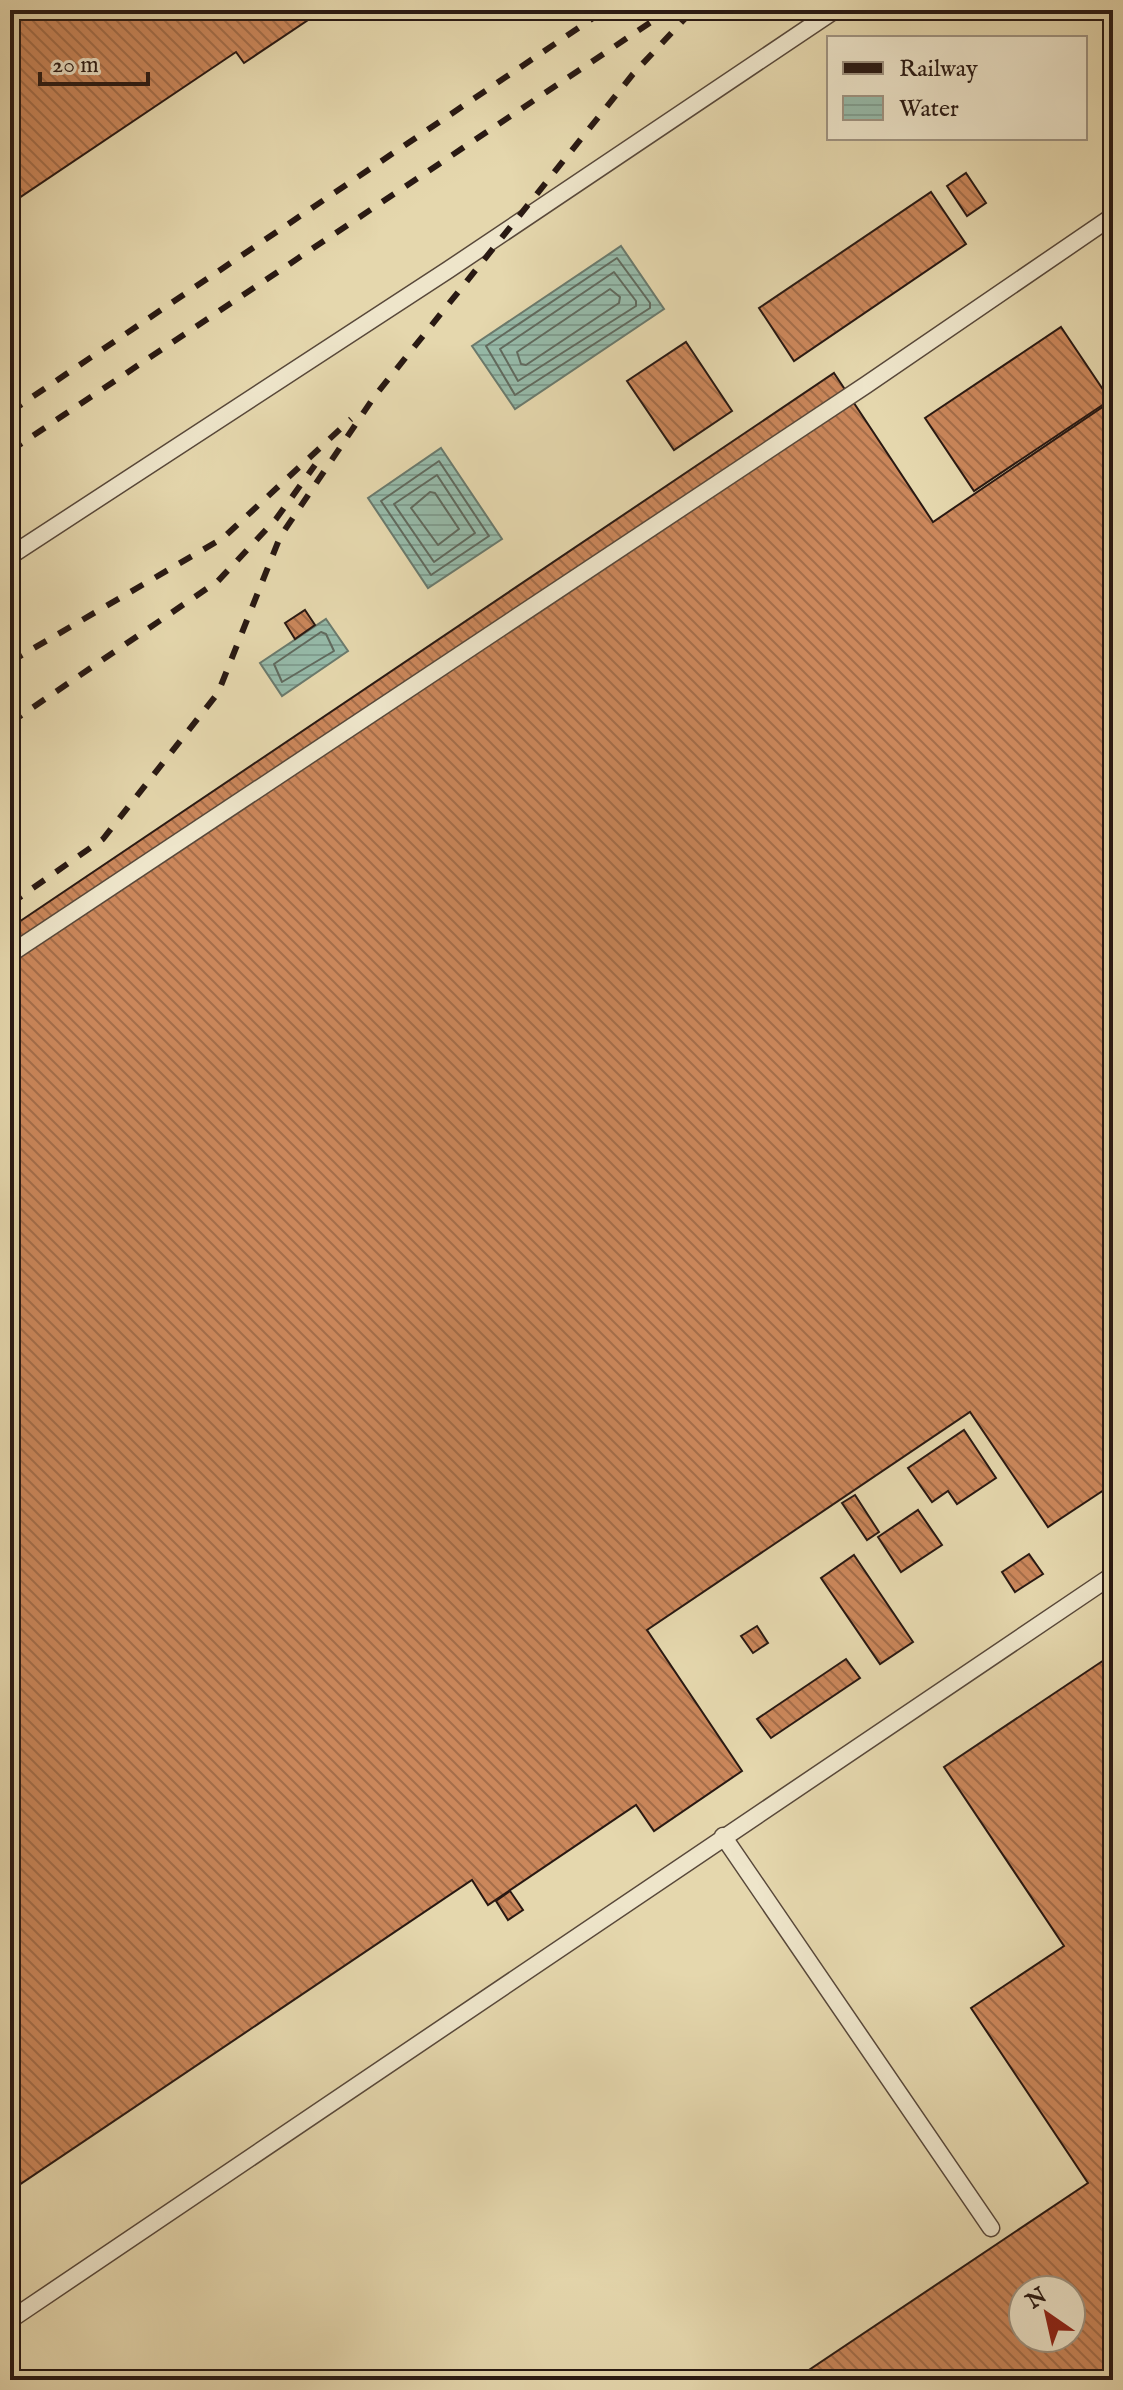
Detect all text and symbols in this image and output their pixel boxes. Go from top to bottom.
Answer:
scale bar [40,36,148,86]
legend [827,36,1087,140]
text: 20 m [52,50,99,81]
text: Railway [899,54,978,85]
text: Water [899,94,959,125]
north arrow [1007,2274,1087,2354]
text: N [1020,2282,1053,2317]

